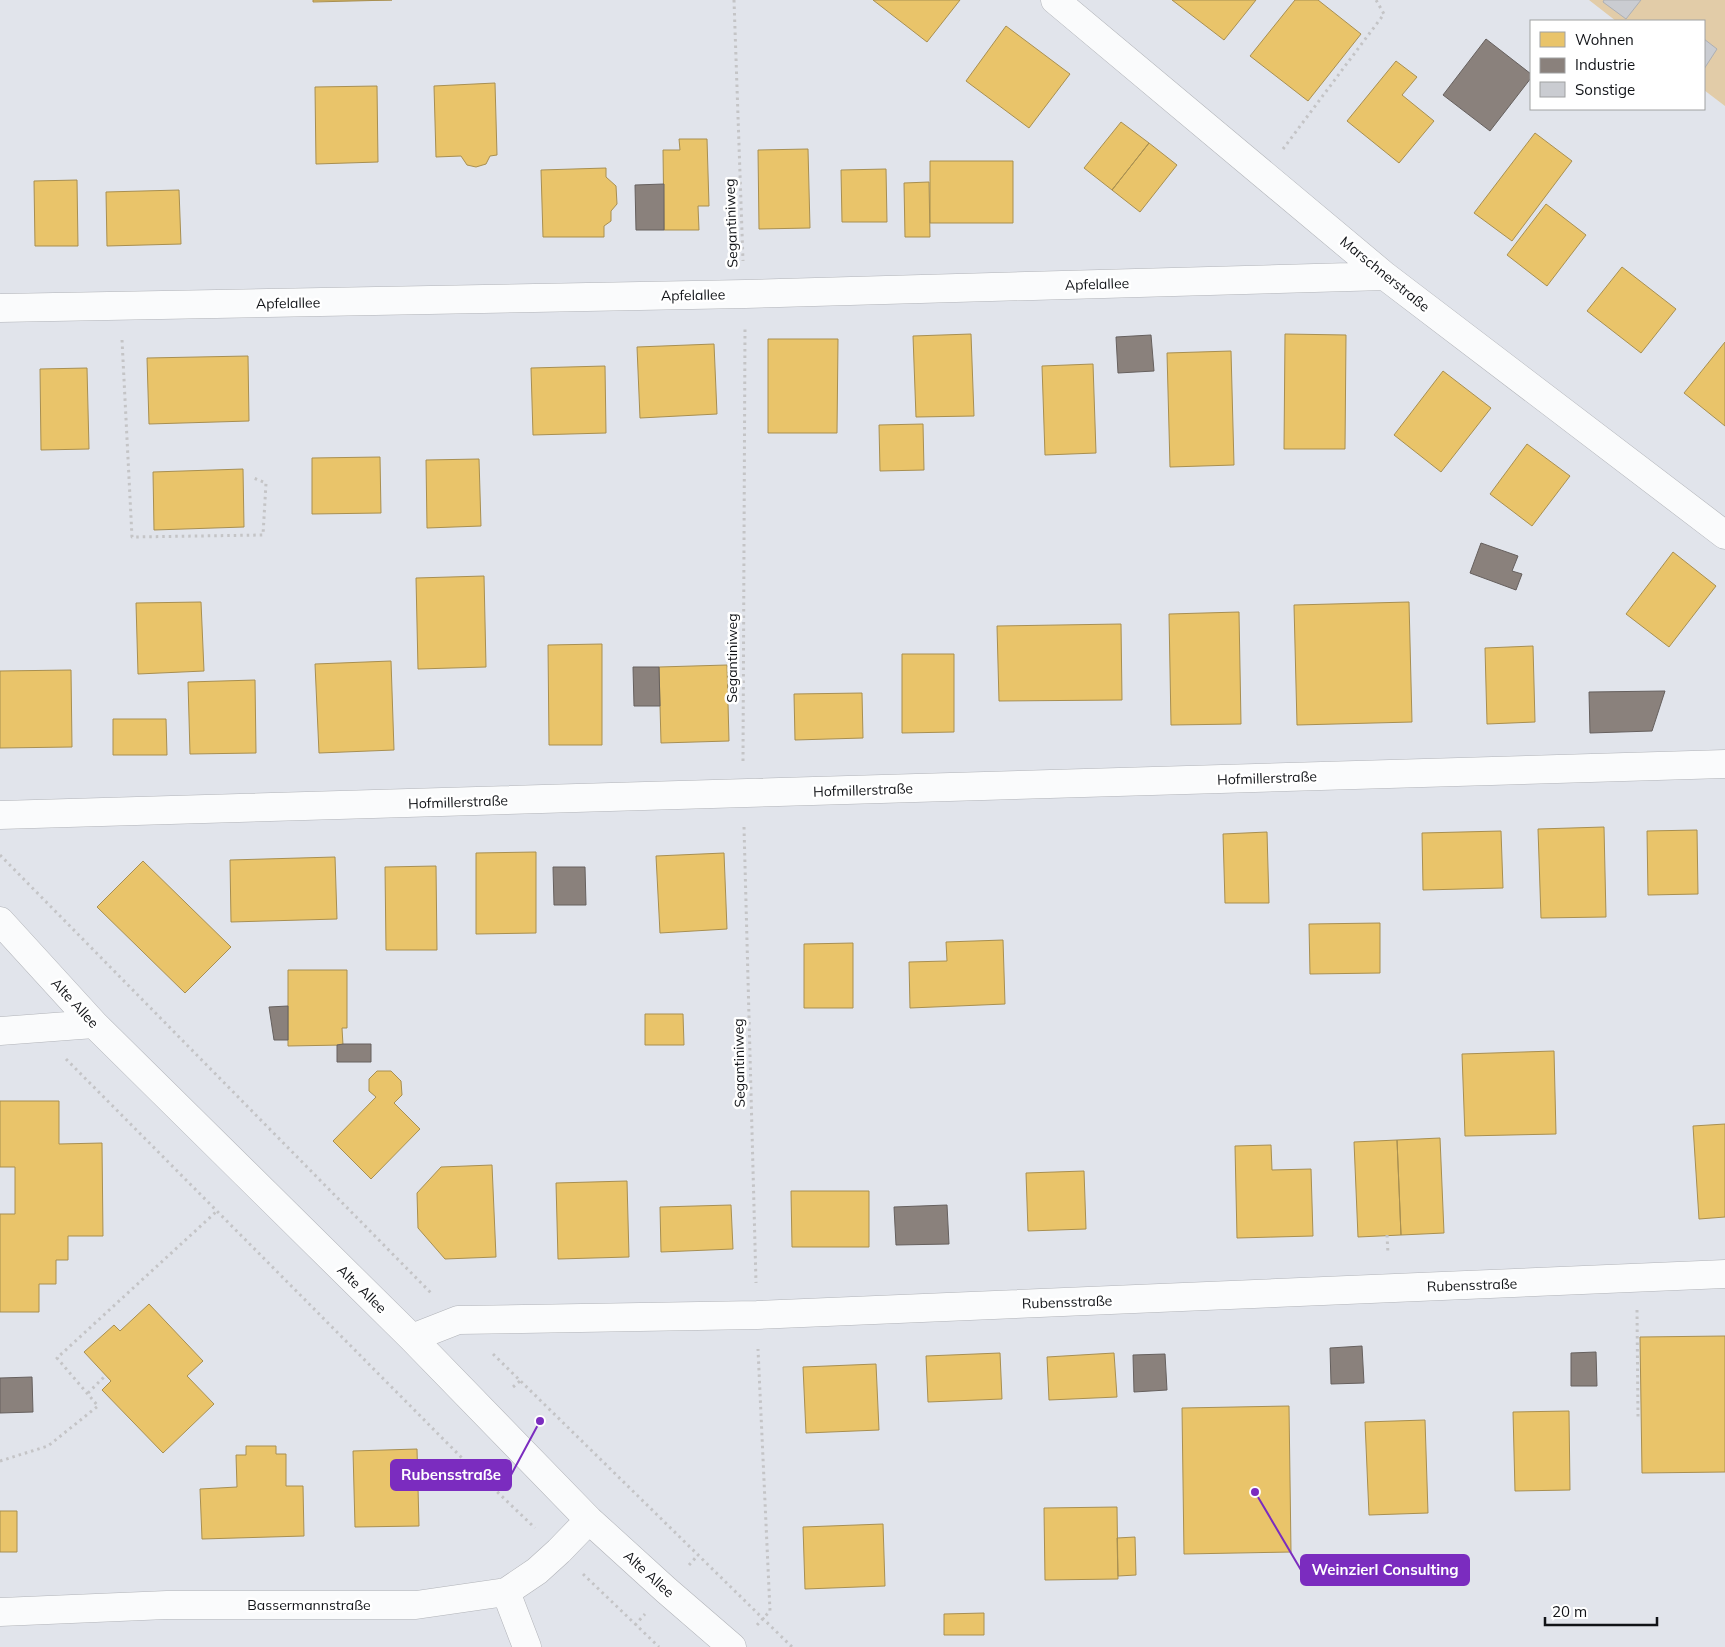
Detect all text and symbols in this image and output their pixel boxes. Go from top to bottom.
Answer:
legend [1530,20,1705,110]
text: Wohnen [1575,30,1634,49]
text: Industrie [1575,55,1635,74]
text: Sonstige [1575,80,1635,99]
street label: Segantiniweg [720,178,742,268]
street label: Marschnerstraße [1337,232,1433,316]
street label: Apfelallee [1065,274,1129,294]
street label: Apfelallee [661,285,725,305]
street label: Apfelallee [256,293,320,313]
street label: Segantiniweg [723,613,741,703]
street label: Hofmillerstraße [1217,767,1317,789]
street label: Hofmillerstraße [813,779,913,801]
street label: Hofmillerstraße [408,791,508,813]
street label: Alte Allee [47,974,103,1032]
street label: Segantiniweg [729,1018,749,1108]
street label: Alte Allee [333,1261,391,1317]
street label: Rubensstraße [1426,1274,1518,1296]
street label: Rubensstraße [1021,1291,1113,1313]
callout: Rubensstraße [391,1460,511,1490]
text: Rubensstraße [401,1465,501,1484]
street label: Alte Allee [620,1547,678,1601]
callout: Weinzierl Consulting [1301,1555,1469,1585]
text: Weinzierl Consulting [1311,1560,1459,1579]
scale bar [1545,1594,1658,1626]
street label: Bassermannstraße [247,1596,371,1614]
text: 20 m [1552,1602,1587,1621]

